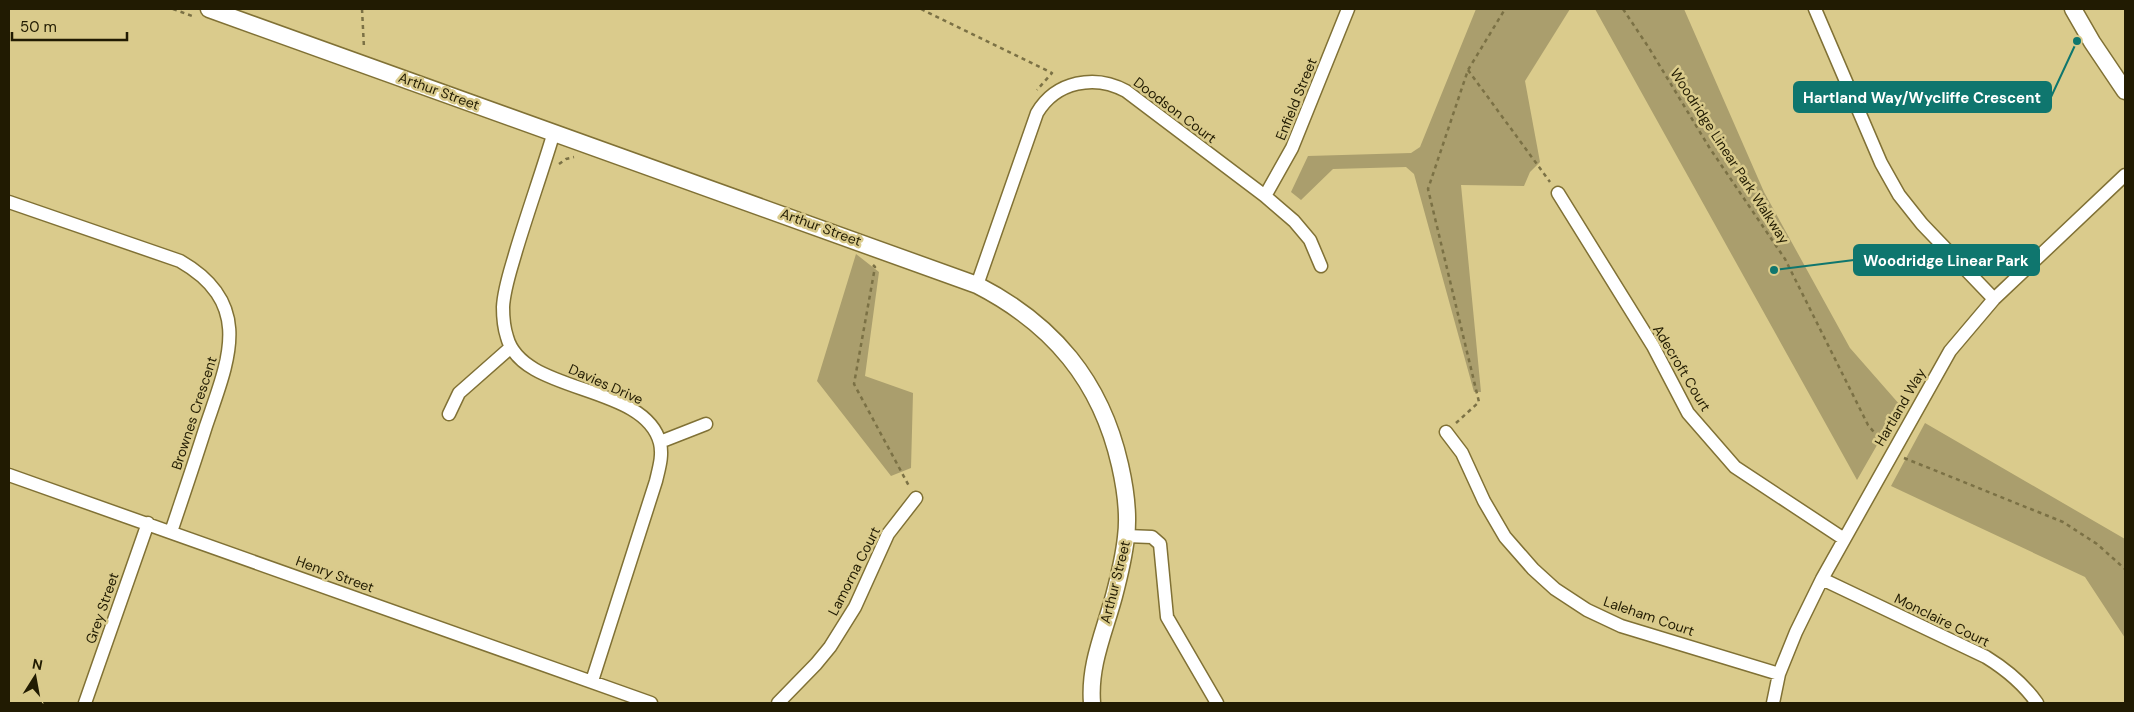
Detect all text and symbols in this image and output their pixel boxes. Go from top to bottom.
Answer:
scale bar [12,10,128,42]
text: 50 m [20,17,57,37]
street label: Enfield Street [1271,55,1321,143]
street label: Woodridge Linear Park Walkway [1666,65,1794,247]
street label: Arthur Street [396,68,482,114]
street label: Doodson Court [1130,73,1220,147]
callout: Hartland Way/Wycliffe Crescent [1794,82,2051,112]
text: Hartland Way/Wycliffe Crescent [1803,88,2041,108]
street label: Arthur Street [778,204,864,250]
callout: Woodridge Linear Park [1854,245,2039,275]
text: Woodridge Linear Park [1863,251,2029,271]
street label: Adecroft Court [1649,321,1715,415]
street label: Brownes Crescent [167,354,221,472]
street label: Davies Drive [566,360,646,408]
street label: Hartland Way [1870,365,1930,449]
street label: Lamorna Court [824,524,884,618]
street label: Arthur Street [1096,539,1134,625]
street label: Henry Street [293,552,377,596]
street label: Grey Street [81,570,123,646]
street label: Monclaire Court [1891,589,1993,651]
street label: Laleham Court [1601,592,1697,640]
north arrow [10,652,60,702]
text: N [31,654,44,674]

